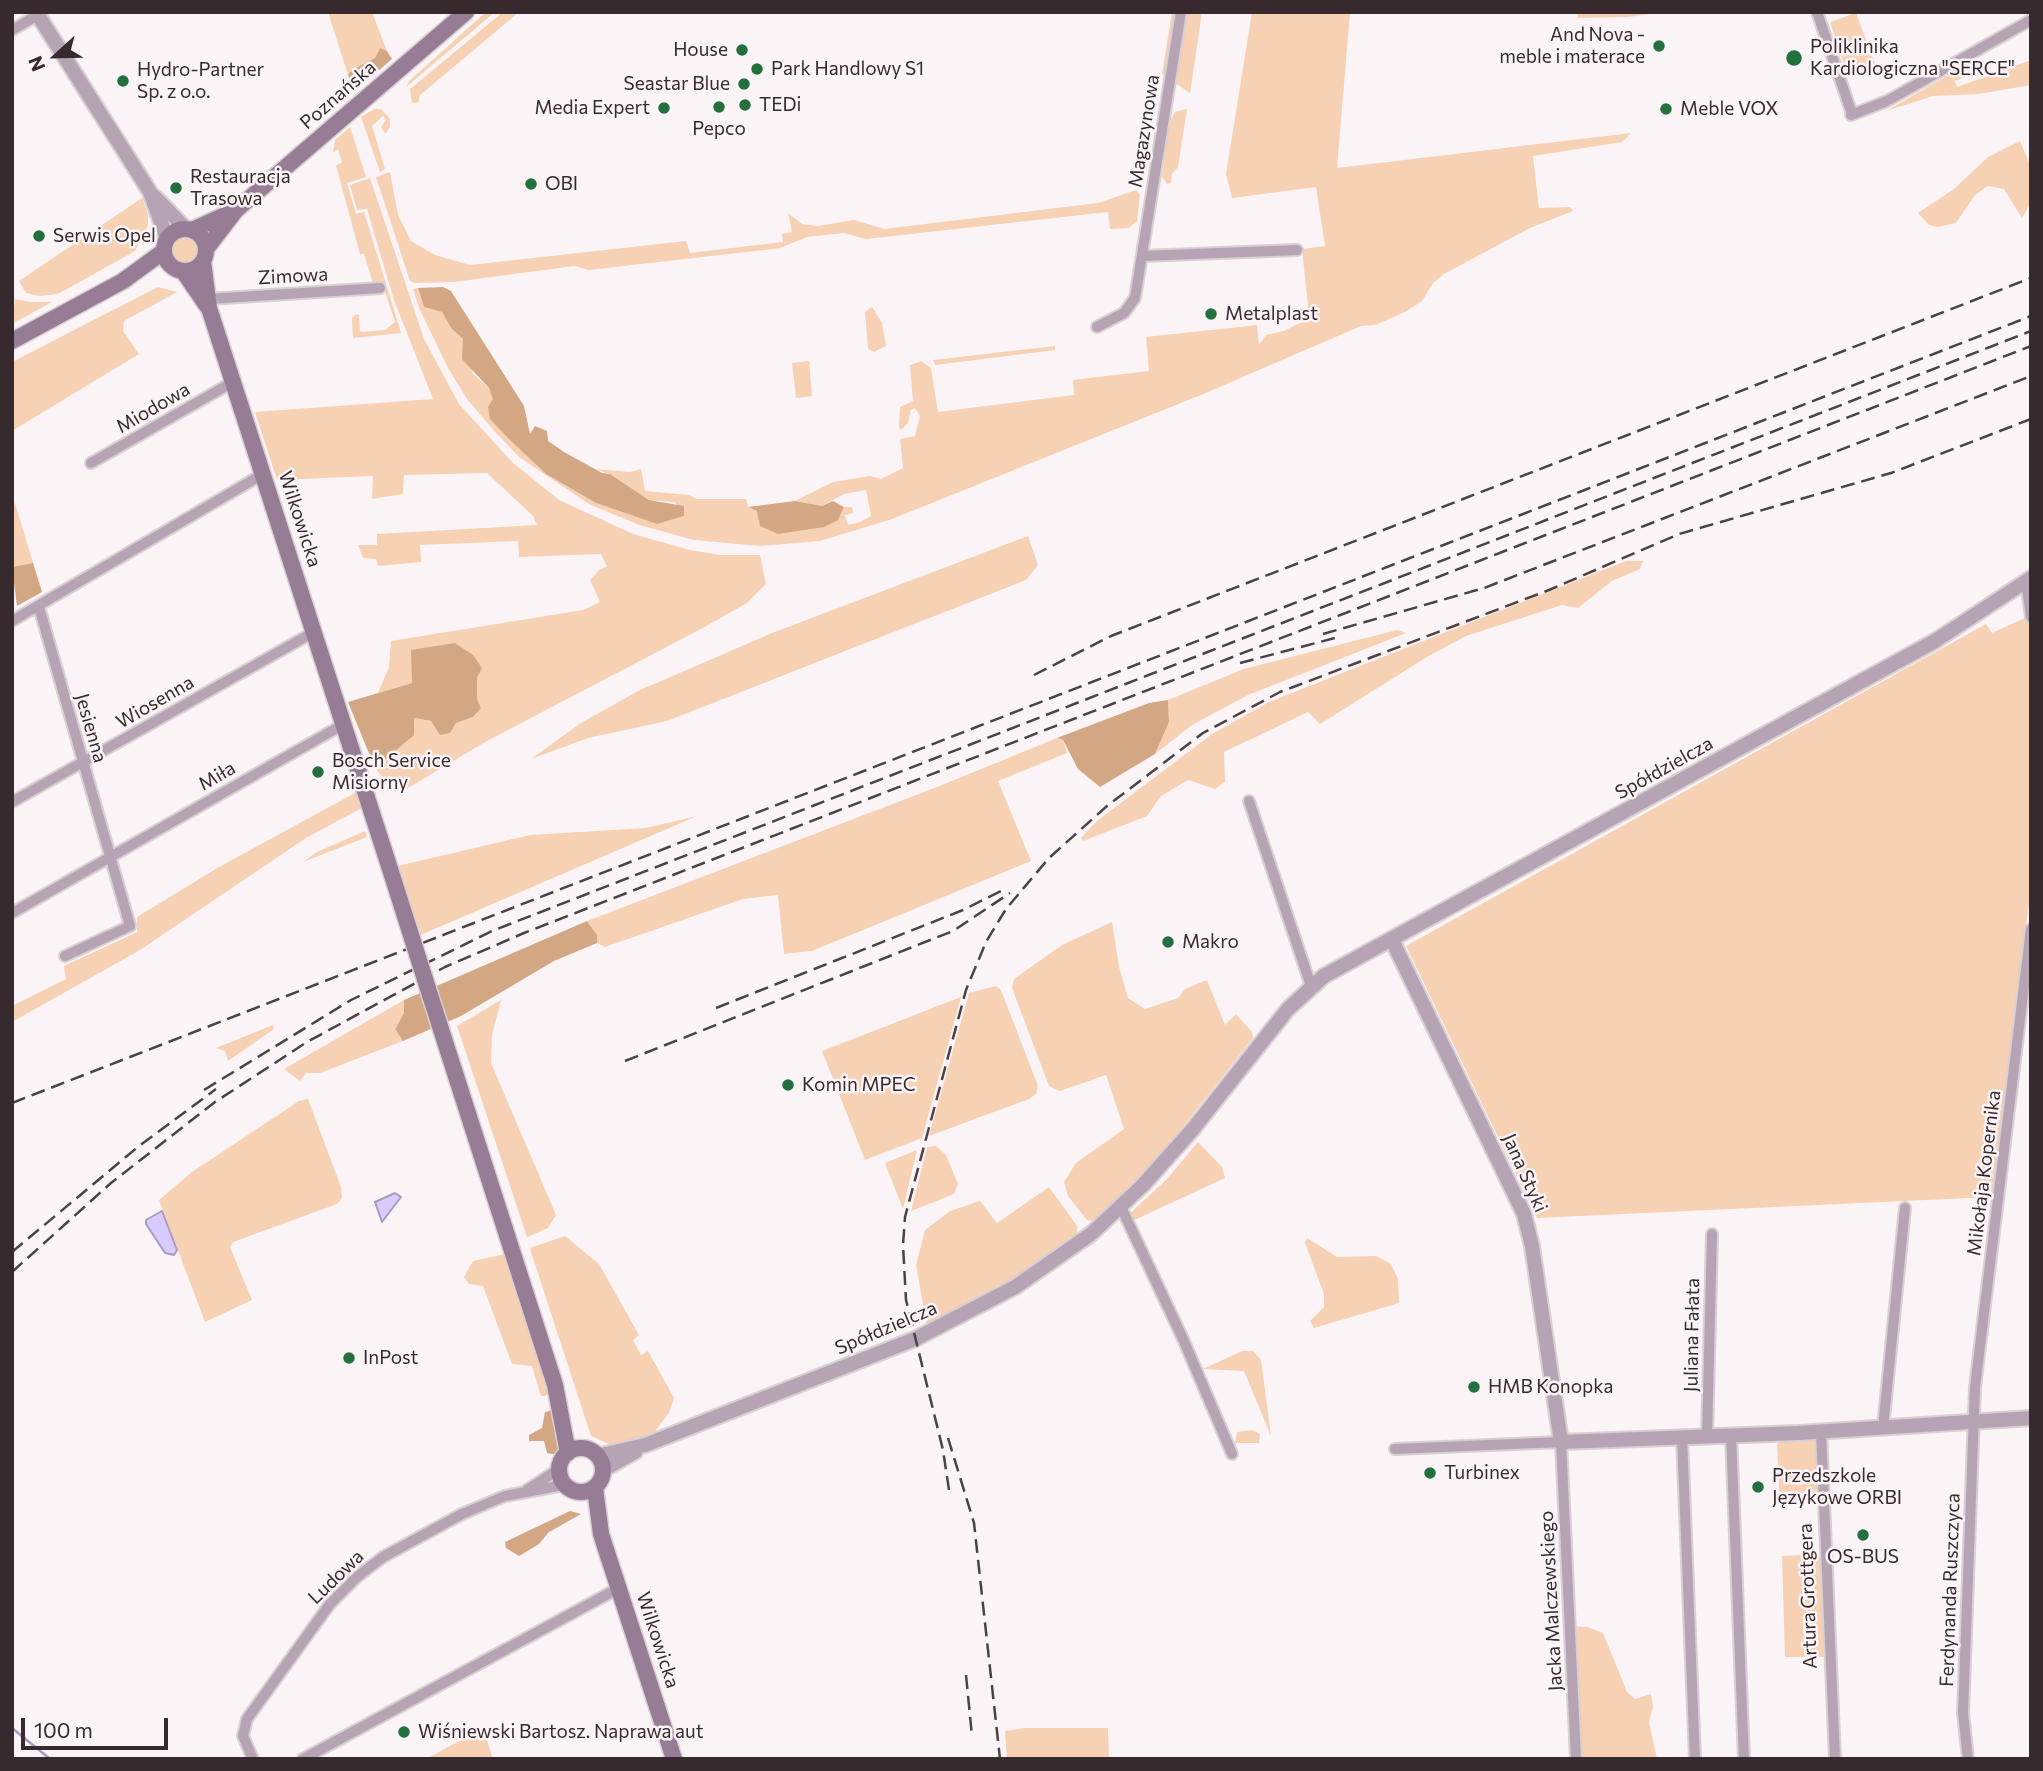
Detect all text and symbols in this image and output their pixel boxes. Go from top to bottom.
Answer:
north arrow [21,21,91,91]
place label: And Nova - meble i materace [1499,24,1645,68]
place label: Poliklinika Kardiologiczna "SERCE" [1810,36,2015,80]
marker: And Nova - meble i materace [1651,38,1667,54]
place label: House [673,39,728,61]
marker: House [734,42,750,58]
marker: Poliklinika Kardiologiczna "SERCE" [1784,48,1804,68]
text: N [23,53,49,75]
street label: Poznańska [295,56,381,134]
place label: Park Handlowy S1 [771,58,924,80]
place label: Hydro-Partner Sp. z o.o. [137,59,264,103]
marker: Park Handlowy S1 [749,61,765,77]
marker: Hydro-Partner Sp. z o.o. [115,73,131,89]
place label: Seastar Blue [624,73,730,95]
street label: Magazynowa [1124,73,1164,189]
marker: Seastar Blue [736,76,752,92]
place label: TEDi [759,94,801,116]
place label: Media Expert [534,97,650,119]
marker: TEDi [737,97,753,113]
place label: Meble VOX [1680,98,1778,120]
marker: Pepco [711,99,727,115]
marker: Media Expert [656,100,672,116]
marker: Meble VOX [1658,101,1674,117]
place label: Pepco [692,118,746,140]
place label: Restauracja Trasowa [190,166,291,210]
place label: OBI [545,173,578,195]
marker: OBI [523,176,539,192]
marker: Restauracja Trasowa [168,180,184,196]
place label: Serwis Opel [53,225,156,247]
marker: Serwis Opel [31,228,47,244]
street label: Zimowa [257,263,329,289]
place label: Metalplast [1225,303,1318,325]
marker: Metalplast [1203,306,1219,322]
street label: Miodowa [112,378,194,438]
street label: Wilkowicka [274,468,326,570]
street label: Wiosenna [112,671,198,733]
street label: Jesienna [70,691,112,765]
street label: Spółdzielcza [1611,732,1717,804]
place label: Bosch Service Misiorny [332,750,451,794]
street label: Miła [195,756,239,796]
marker: Bosch Service Misiorny [310,764,326,780]
place label: Makro [1182,931,1239,953]
marker: Makro [1160,934,1176,950]
place label: Komin MPEC [802,1074,916,1096]
marker: Komin MPEC [780,1077,796,1093]
street label: Mikołaja Kopernika [1963,1089,2005,1257]
street label: Jana Styki [1498,1130,1552,1216]
street label: Juliana Fałata [1680,1278,1704,1392]
street label: Spółdzielcza [832,1296,940,1360]
place label: InPost [363,1347,418,1369]
marker: InPost [341,1350,357,1366]
place label: HMB Konopka [1488,1376,1613,1398]
marker: HMB Konopka [1466,1379,1482,1395]
place label: Turbinex [1444,1462,1520,1484]
marker: Turbinex [1422,1465,1438,1481]
place label: Przedszkole Językowe ORBI [1772,1465,1902,1509]
marker: Przedszkole Językowe ORBI [1750,1479,1766,1495]
street label: Ferdynanda Ruszczyca [1935,1493,1965,1687]
street label: Jacka Malczewskiego [1535,1510,1567,1692]
street label: Artura Grottgera [1794,1523,1822,1669]
marker: OS-BUS [1855,1527,1871,1543]
street label: Ludowa [303,1545,369,1609]
place label: OS-BUS [1827,1546,1899,1568]
street label: Wilkowicka [632,1589,684,1691]
scale bar [24,1704,172,1748]
text: 100 m [34,1717,93,1742]
place label: Wiśniewski Bartosz. Naprawa aut [418,1721,703,1743]
marker: Wiśniewski Bartosz. Naprawa aut [396,1724,412,1740]

